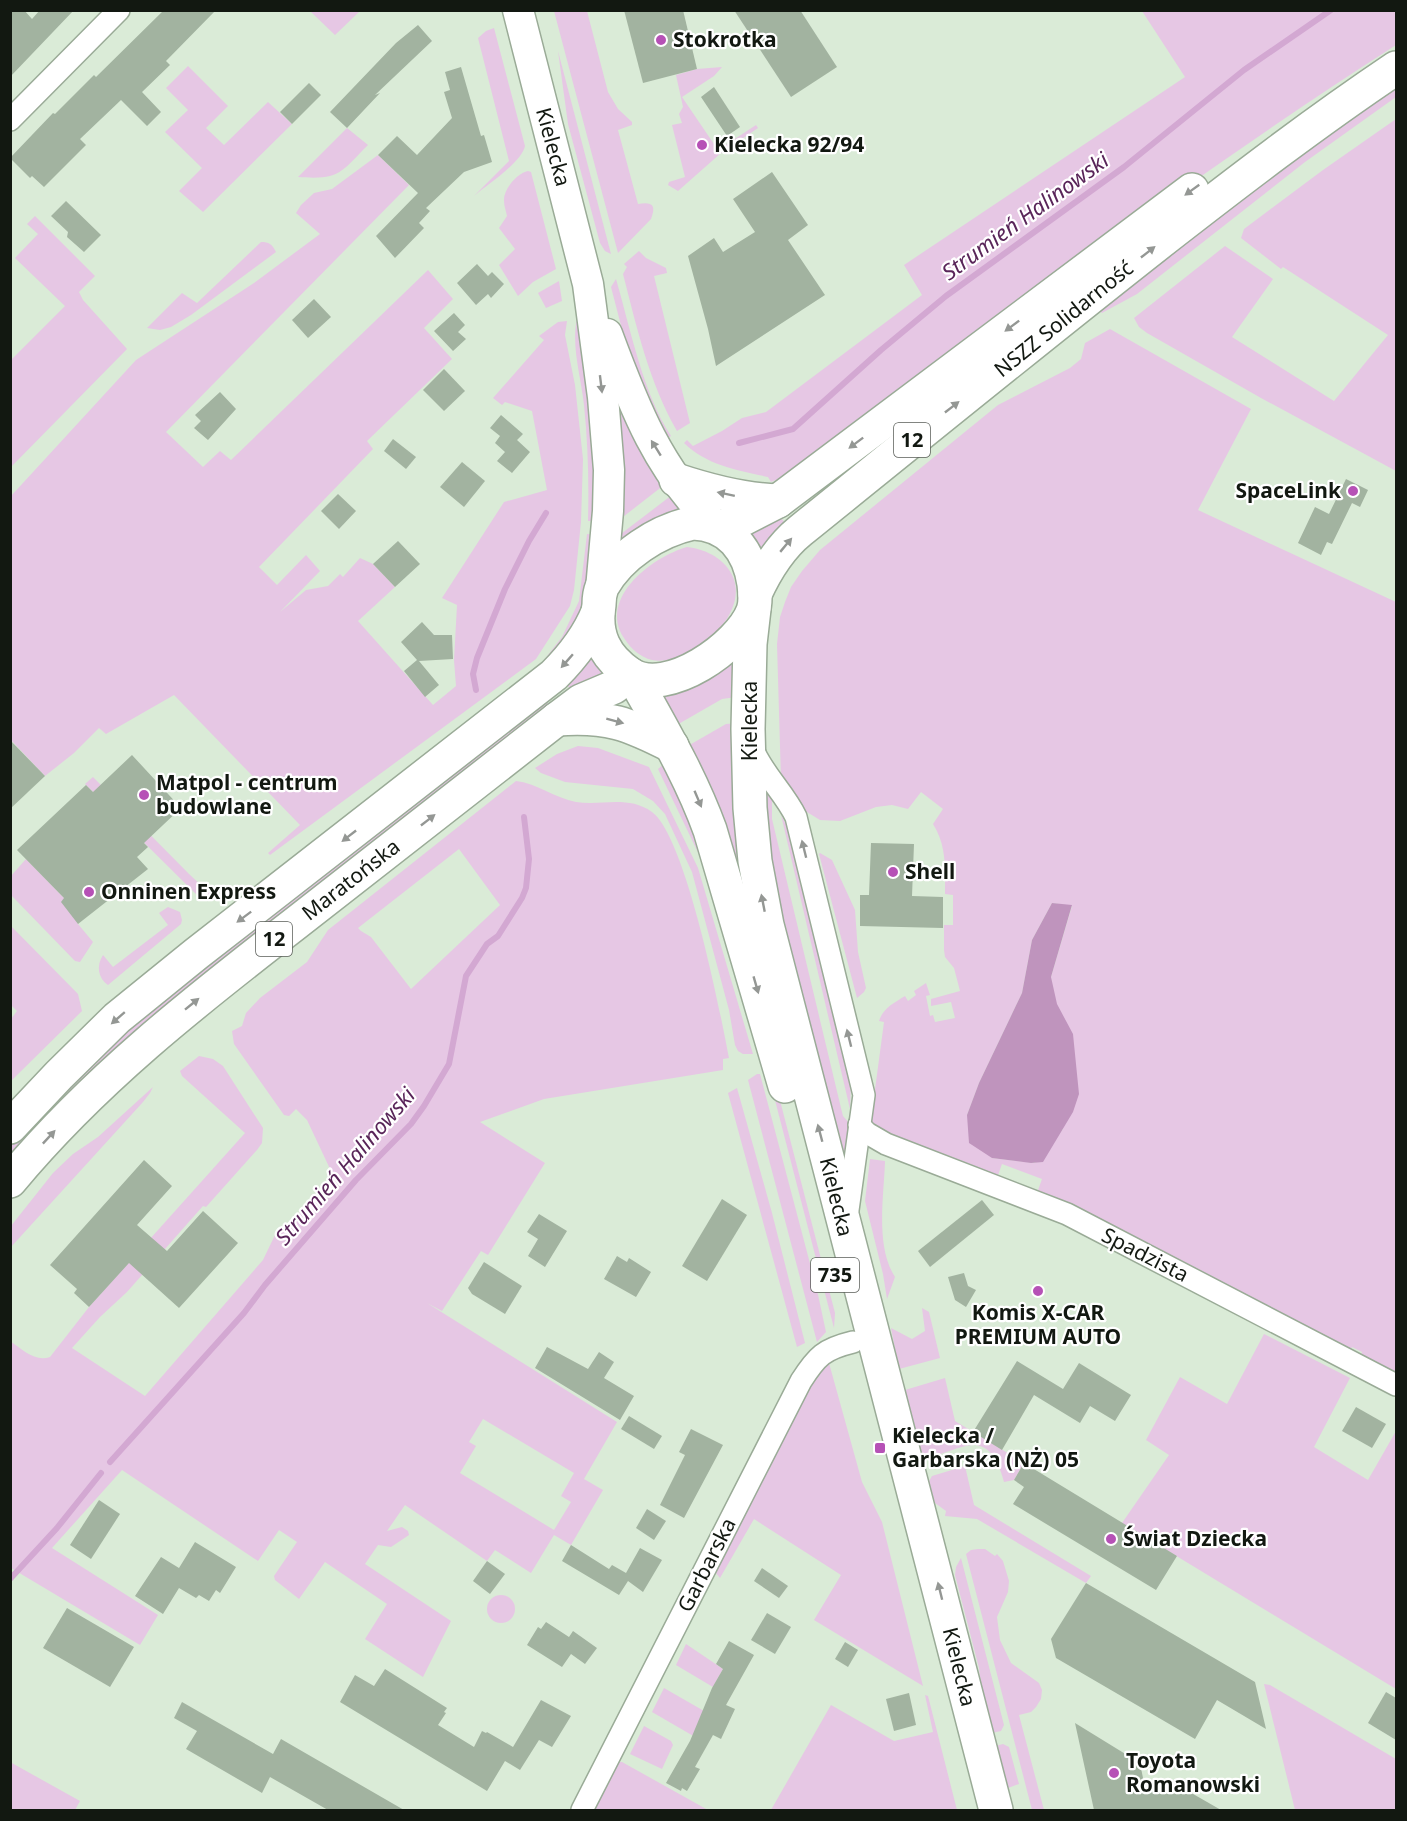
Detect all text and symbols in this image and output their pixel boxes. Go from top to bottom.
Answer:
place label: Stokrotka [673,25,777,53]
marker: Stokrotka [654,33,668,47]
street label: Kielecka [530,104,578,189]
place label: Kielecka 92/94 [714,130,864,158]
marker: Kielecka 92/94 [695,138,709,152]
water label: Strumień Halinowski [935,144,1114,286]
one-way arrow [1184,184,1200,196]
one-way arrow [1140,245,1156,258]
street label: NSZZ Solidarność [988,253,1139,383]
one-way arrow [1004,319,1019,331]
one-way arrow [596,374,606,393]
one-way arrow [944,401,960,414]
road number: 12 [894,423,930,457]
one-way arrow [848,436,864,449]
one-way arrow [650,440,661,456]
place label: SpaceLink [1236,476,1342,504]
marker: SpaceLink [1346,484,1360,498]
one-way arrow [717,489,736,498]
one-way arrow [779,537,792,553]
one-way arrow [560,653,573,669]
street label: Kielecka [735,681,763,761]
one-way arrow [606,717,624,727]
place label: Matpol - centrum budowlane [156,768,337,820]
marker: Matpol - centrum budowlane [137,788,151,802]
one-way arrow [693,790,703,808]
one-way arrow [420,813,436,826]
one-way arrow [342,829,357,841]
street label: Maratońska [296,832,405,926]
one-way arrow [798,839,808,858]
place label: Shell [905,857,955,885]
marker: Shell [886,865,900,879]
place label: Onninen Express [101,877,276,905]
marker: Onninen Express [82,885,96,899]
one-way arrow [758,894,767,913]
one-way arrow [237,911,252,923]
road number: 12 [256,922,292,956]
one-way arrow [752,976,761,994]
one-way arrow [184,998,200,1011]
one-way arrow [111,1011,126,1024]
one-way arrow [844,1029,854,1047]
water label: Strumień Halinowski [267,1080,421,1251]
one-way arrow [815,1124,824,1142]
one-way arrow [42,1130,55,1145]
street label: Kielecka [814,1154,860,1239]
street label: Spadzista [1097,1220,1194,1288]
road number: 735 [811,1258,859,1292]
marker: Komis X-CAR PREMIUM AUTO [1031,1284,1045,1298]
place label: Komis X-CAR PREMIUM AUTO [955,1298,1121,1350]
place label: Kielecka / Garbarska (NŻ) 05 [892,1421,1079,1473]
marker: Kielecka / Garbarska (NŻ) 05 [873,1441,887,1455]
street label: Garbarska [670,1513,742,1616]
place label: Świat Dziecka [1123,1524,1267,1552]
marker: Świat Dziecka [1104,1532,1118,1546]
one-way arrow [935,1582,945,1600]
street label: Kielecka [937,1624,983,1709]
place label: Toyota Romanowski [1126,1746,1260,1798]
marker: Toyota Romanowski [1107,1766,1121,1780]

